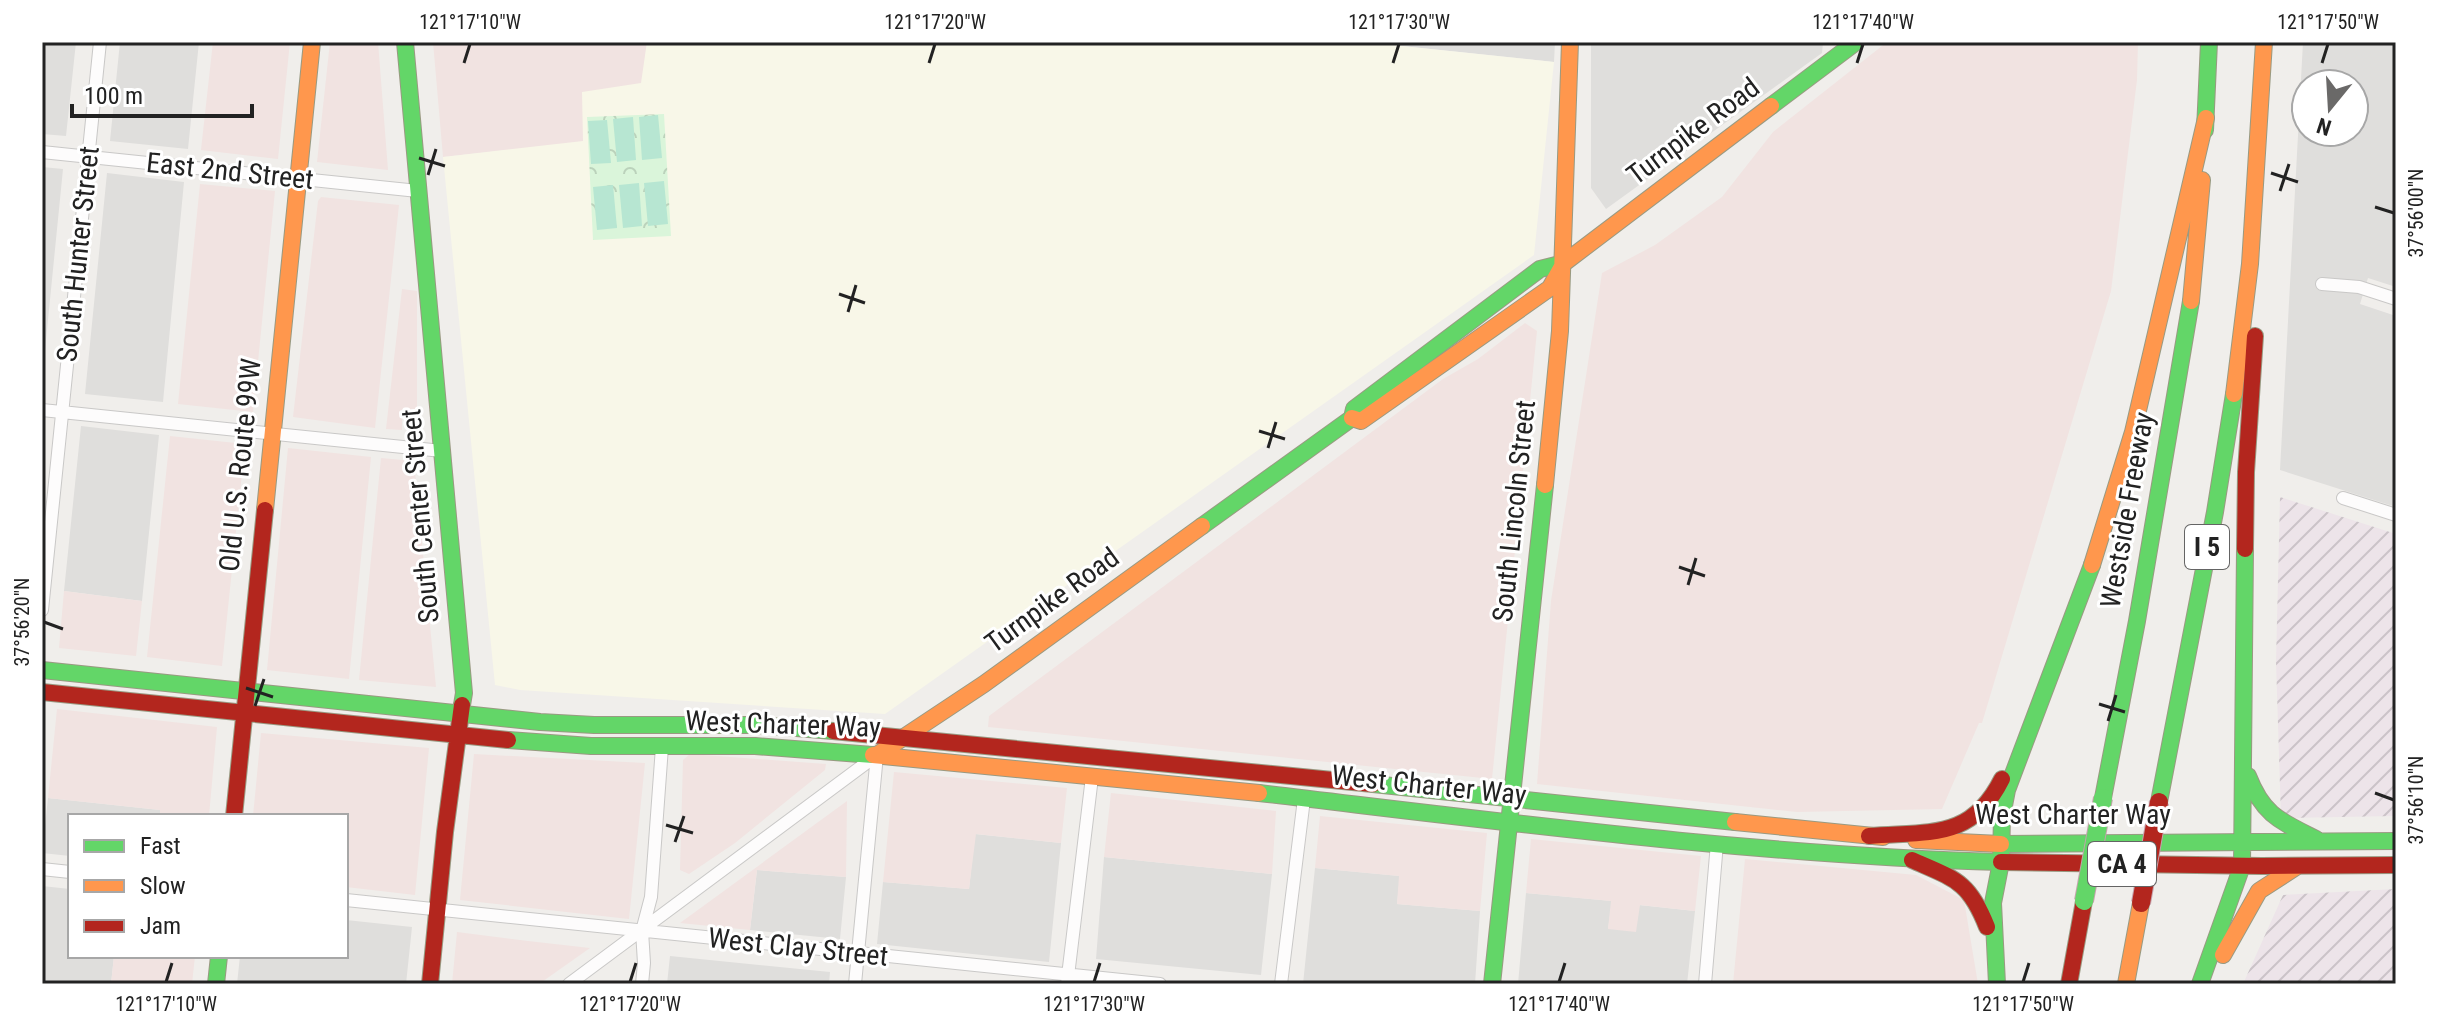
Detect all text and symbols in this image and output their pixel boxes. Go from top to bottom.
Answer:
text: 121°17'10"W [419,10,521,34]
text: 121°17'20"W [884,10,986,34]
text: 121°17'30"W [1348,10,1450,34]
text: 121°17'40"W [1812,10,1914,34]
text: 121°17'50"W [2277,10,2379,34]
scale bar [72,68,252,118]
north arrow [2290,68,2370,148]
street label: Turnpike Road [1620,71,1766,191]
text: 100 m [84,82,143,110]
text: N [2314,113,2334,141]
street label: South Hunter Street [50,144,106,364]
street label: East 2nd Street [145,146,315,196]
text: 37°56'00"N [2404,168,2428,258]
street label: Old U.S. Route 99W [212,357,268,573]
street label: South Lincoln Street [1486,399,1542,623]
street label: South Center Street [394,408,446,624]
street label: Westside Freeway [2094,409,2161,611]
road number: I 5 [2185,525,2229,569]
street label: Turnpike Road [979,540,1125,660]
text: 37°56'20"N [10,577,34,667]
street label: West Charter Way [685,704,882,744]
text: 37°56'10"N [2404,755,2428,845]
street label: West Charter Way [1330,758,1528,812]
street label: West Charter Way [1975,798,2171,831]
legend [68,814,348,958]
text: Fast [140,832,181,860]
road number: CA 4 [2088,842,2156,886]
text: Slow [140,872,186,900]
text: Jam [140,912,181,940]
street label: West Clay Street [706,921,890,973]
text: 121°17'10"W [115,992,217,1016]
text: 121°17'20"W [579,992,681,1016]
text: 121°17'30"W [1043,992,1145,1016]
text: 121°17'40"W [1508,992,1610,1016]
text: 121°17'50"W [1972,992,2074,1016]

